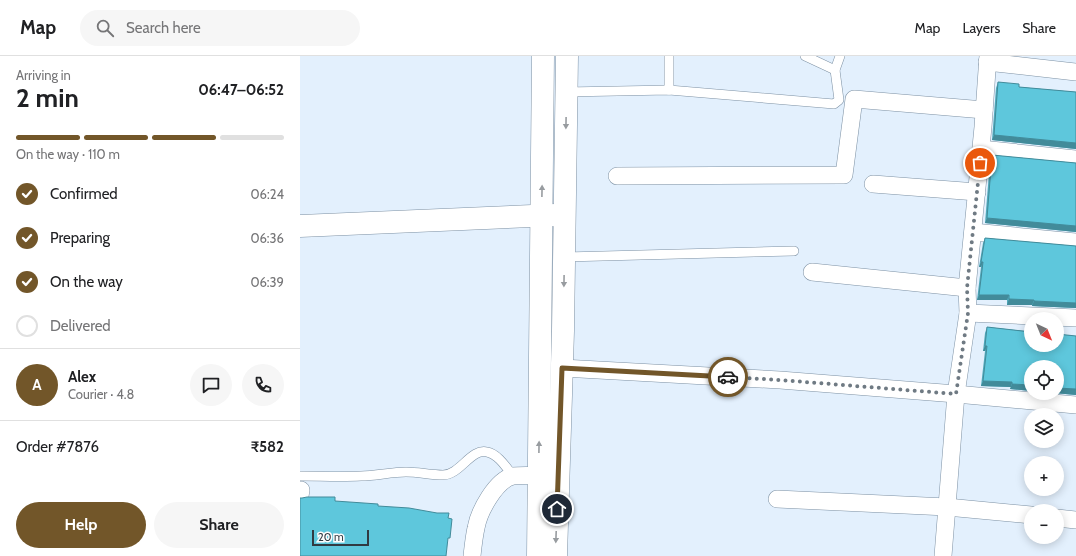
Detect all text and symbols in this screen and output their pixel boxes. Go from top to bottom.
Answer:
search box [80,10,360,46]
text: Map [20,16,56,39]
icon: search [94,17,116,39]
text: Search here [126,19,201,37]
text: Map [915,19,940,37]
text: Layers [962,19,1000,37]
text: Share [1022,19,1056,37]
text: Arriving in [16,67,71,83]
text: 06:47–06:52 [198,81,284,99]
text: 2 min [16,82,79,114]
one-way arrow [563,117,569,130]
text: On the way · 110 m [16,146,120,162]
pin [963,146,997,180]
icon: bag [969,152,991,174]
icon: check [16,183,38,205]
one-way arrow [539,184,545,197]
text: Confirmed [50,185,118,203]
text: 06:24 [251,186,284,202]
icon: check [16,227,38,249]
text: Preparing [50,229,110,247]
text: 06:36 [250,230,284,246]
icon: check [16,271,38,293]
text: On the way [50,273,123,291]
text: 06:39 [250,274,284,290]
one-way arrow [561,275,567,288]
north arrow [1024,312,1064,352]
map controls [1024,312,1064,544]
text: Delivered [50,317,111,335]
courier [708,357,748,397]
button: locate [1024,360,1064,400]
button: chat [190,364,232,406]
button: phone [242,364,284,406]
icon: car [717,366,739,388]
text: Alex [68,368,96,386]
text: A [32,376,42,394]
text: Courier · 4.8 [68,386,134,402]
button: layers [1024,408,1064,448]
text: Order #7876 [16,438,99,456]
text: ₹582 [251,438,284,456]
one-way arrow [536,440,542,453]
button: + [1024,456,1064,496]
pin [540,492,574,526]
icon: home [546,498,568,520]
button: Help [16,502,146,548]
button: Share [154,502,284,548]
button: − [1024,504,1064,544]
scale bar [312,528,369,547]
text: 20 m [318,530,344,544]
one-way arrow [553,531,560,543]

